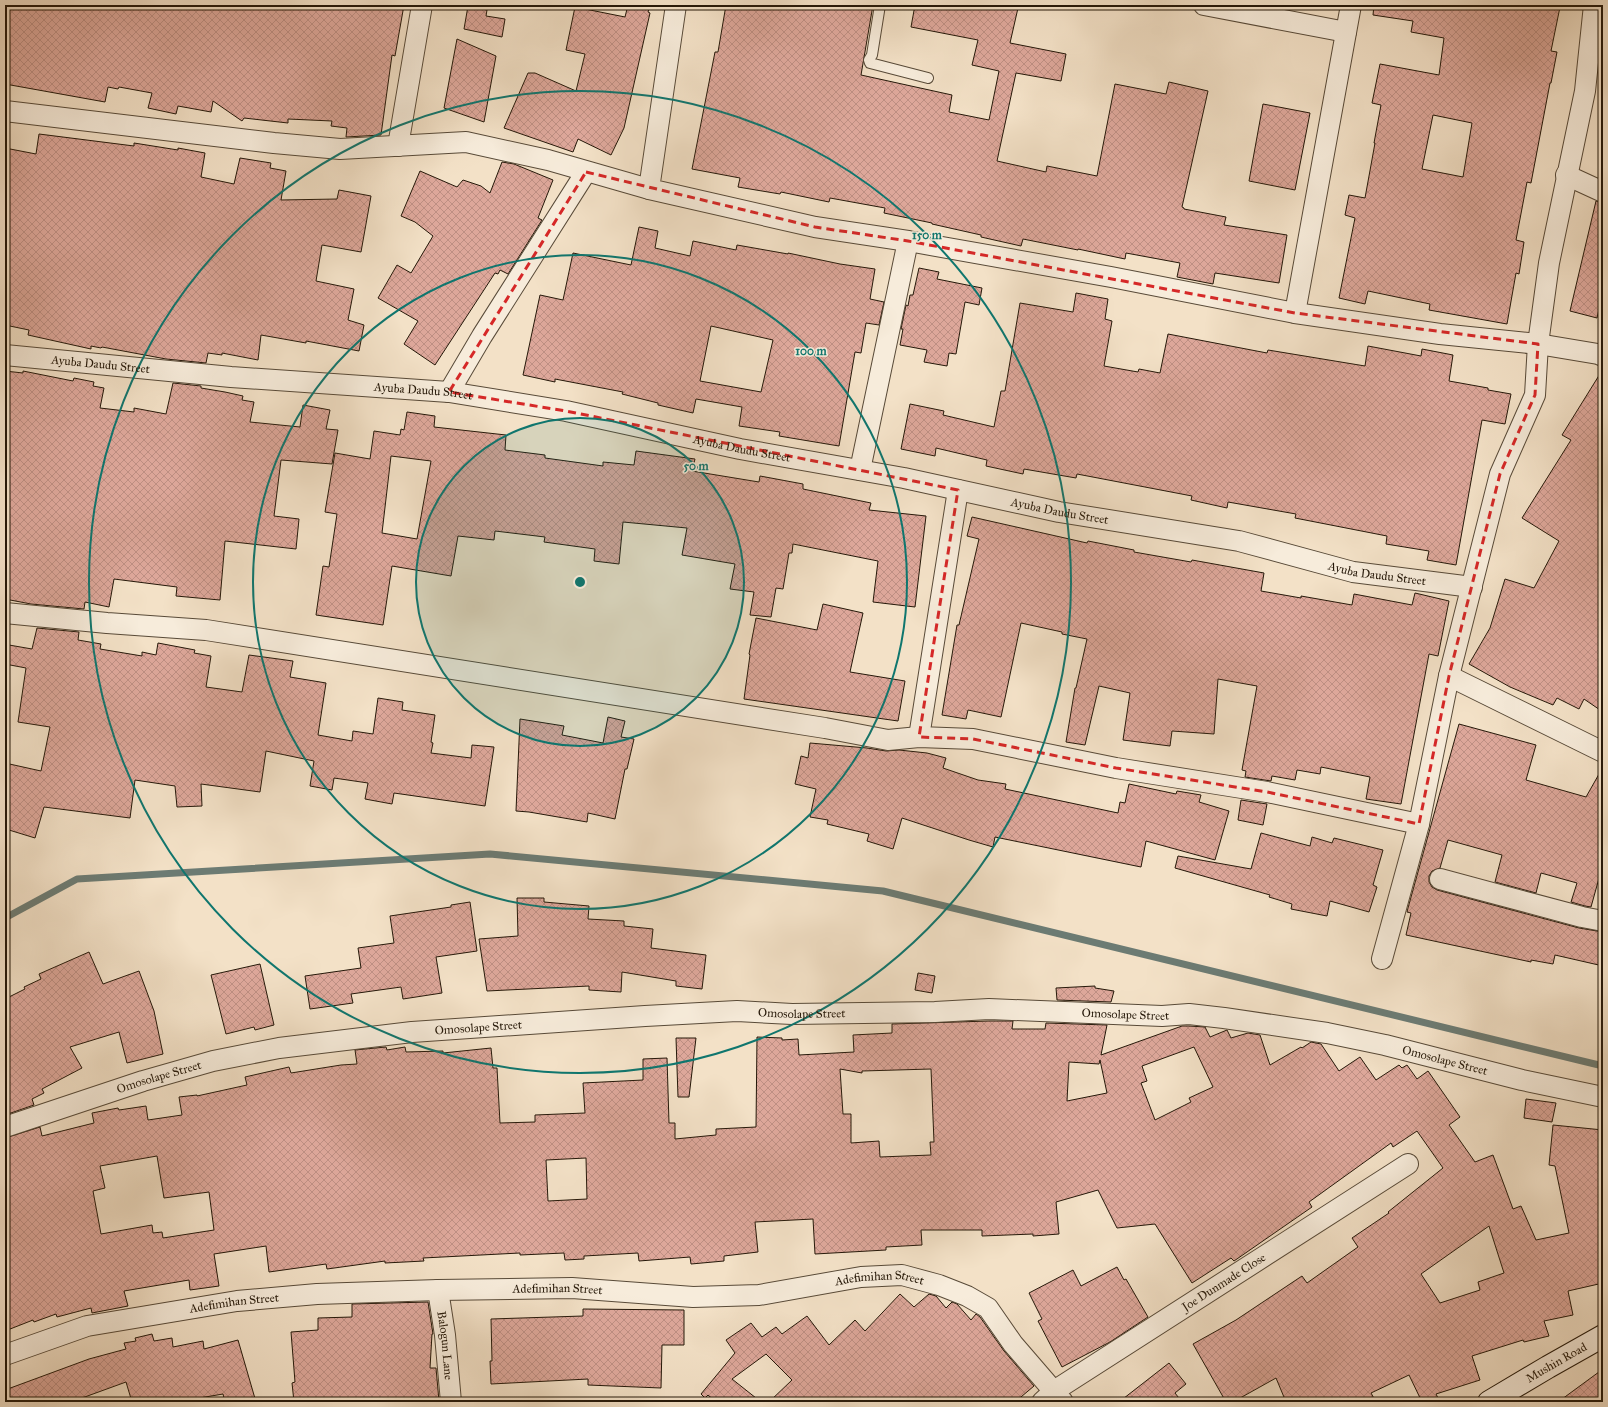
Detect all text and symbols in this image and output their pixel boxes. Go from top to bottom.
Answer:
text: 150 m [912,228,943,242]
text: 100 m [795,344,828,358]
street label: Ayuba Daudu Street [50,352,151,376]
street label: Ayuba Daudu Street [373,380,474,403]
street label: Ayuba Daudu Street [691,432,792,465]
text: 50 m [683,459,710,473]
street label: Ayuba Daudu Street [1009,494,1110,527]
street label: Ayuba Daudu Street [1326,558,1428,588]
centre of rings [573,575,587,589]
street label: Omosolape Street [758,1005,846,1021]
street label: Omosolape Street [1081,1006,1171,1023]
street label: Omosolape Street [434,1017,523,1037]
street label: Omosolape Street [1401,1043,1490,1078]
street label: Omosolape Street [115,1057,204,1096]
street label: Joe Dunmade Close [1178,1250,1268,1316]
street label: Adefimihan Street [833,1268,926,1289]
street label: Adefimihan Street [511,1281,604,1297]
street label: Adefimihan Street [187,1290,280,1316]
street label: Balogun Lane [434,1310,456,1380]
street label: Mushin Road [1523,1340,1589,1385]

